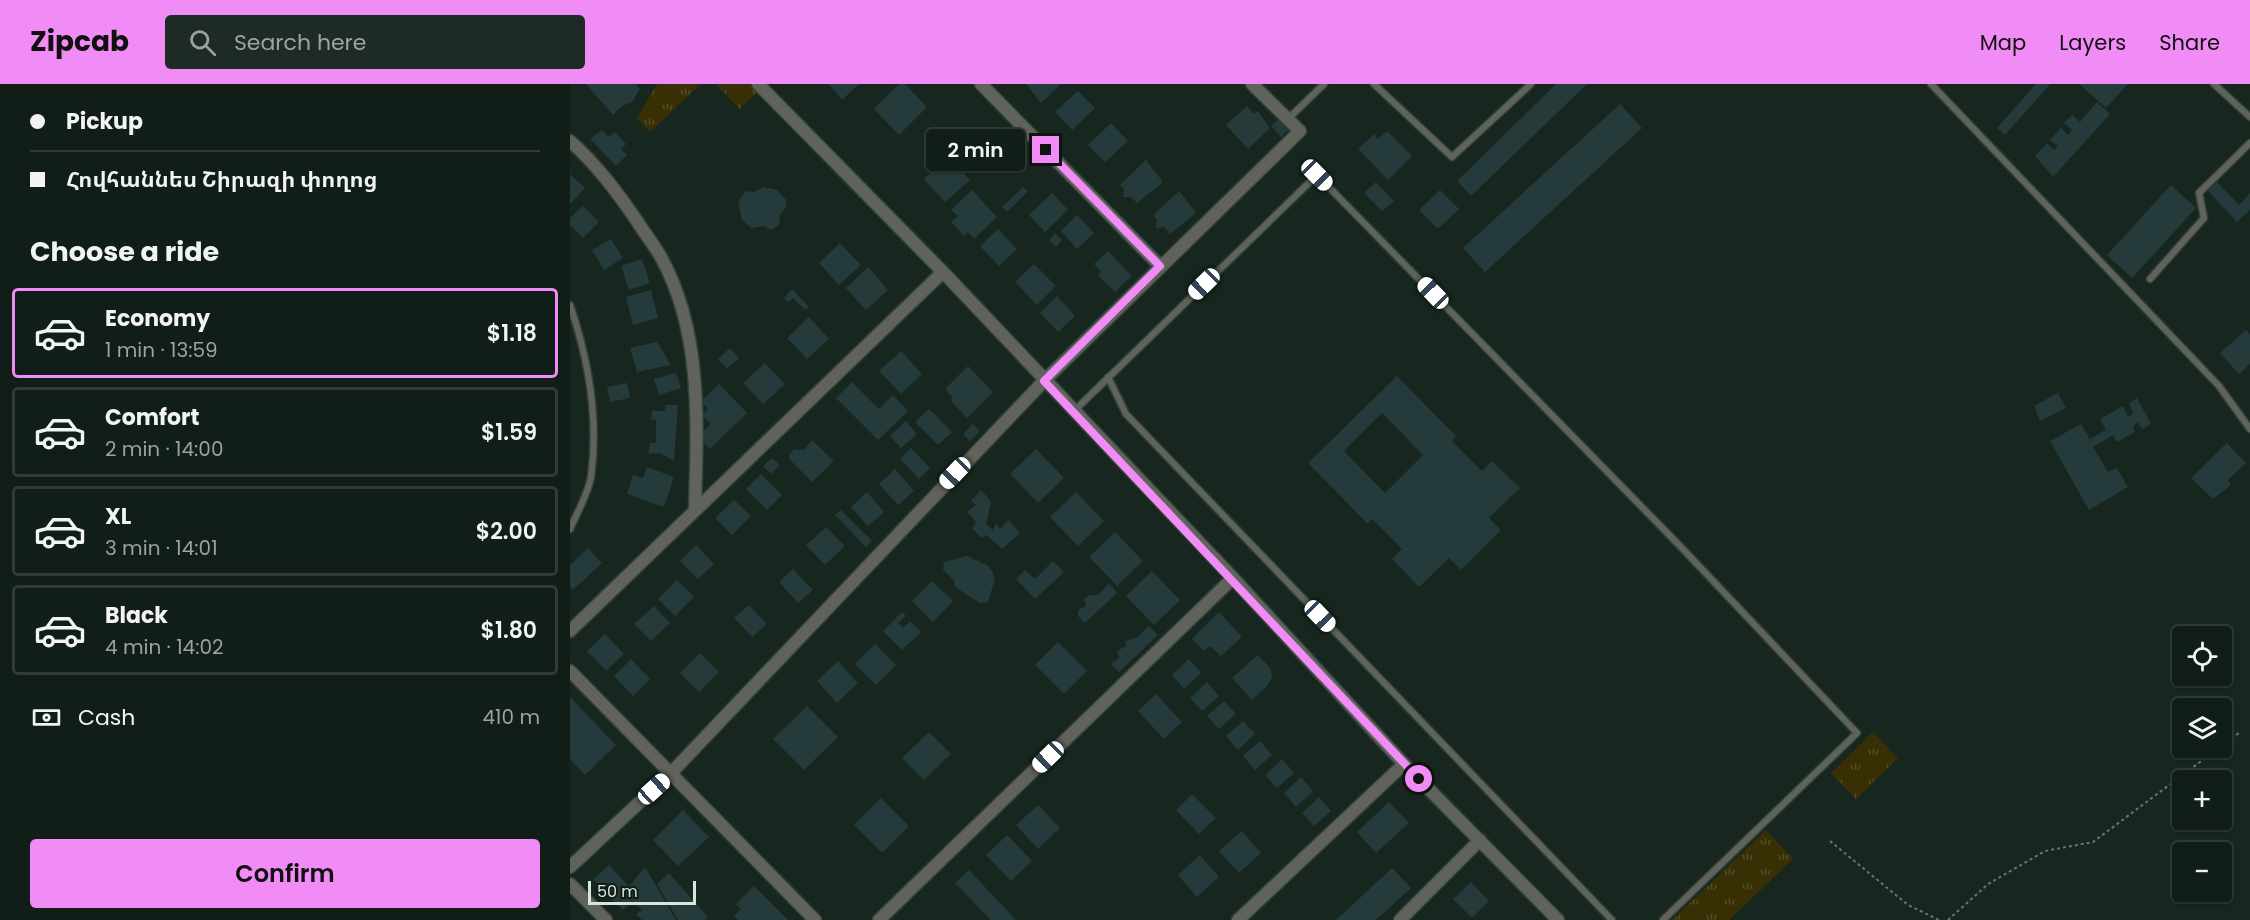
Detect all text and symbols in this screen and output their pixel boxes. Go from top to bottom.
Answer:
search box [165,15,585,69]
text: Zipcab [30,22,129,61]
icon: search [186,26,219,59]
text: Search here [234,27,366,58]
text: Map [1980,28,2026,57]
text: Layers [2059,28,2126,57]
text: Share [2159,28,2220,57]
text: Pickup [66,106,143,137]
callout: 2 min [926,129,1025,171]
text: 2 min [948,136,1003,164]
route end [1032,136,1059,163]
car [1298,156,1336,194]
text: Հովհաննես Շիրազի փողոց [66,164,377,195]
text: Choose a ride [30,233,219,270]
car [1185,265,1223,303]
car [1414,274,1452,312]
text: Economy [105,303,210,334]
icon: car [33,306,87,360]
text: $1.18 [487,318,537,349]
text: 1 min · 13:59 [105,336,218,364]
text: Comfort [105,402,199,433]
icon: car [33,405,87,459]
text: $1.59 [481,417,537,448]
text: 2 min · 14:00 [105,435,223,463]
car [936,454,974,492]
text: XL [105,501,131,532]
icon: car [33,504,87,558]
text: $2.00 [476,516,537,547]
text: 3 min · 14:01 [105,534,218,562]
car [1301,597,1339,635]
text: Black [105,600,168,631]
icon: car [33,603,87,657]
text: $1.80 [481,615,537,646]
map controls [2172,626,2232,902]
button: locate [2172,626,2232,686]
text: 4 min · 14:02 [105,633,223,661]
button: layers [2172,698,2232,758]
icon: cash [30,701,63,734]
text: Cash [78,702,135,733]
text: 410 m [483,703,540,731]
car [1029,738,1067,776]
route start [1405,765,1432,792]
car [635,770,673,808]
button: + [2172,770,2232,830]
button: Confirm [30,839,540,908]
button: − [2172,842,2232,902]
scale bar [588,878,696,906]
text: 50 m [597,880,638,903]

